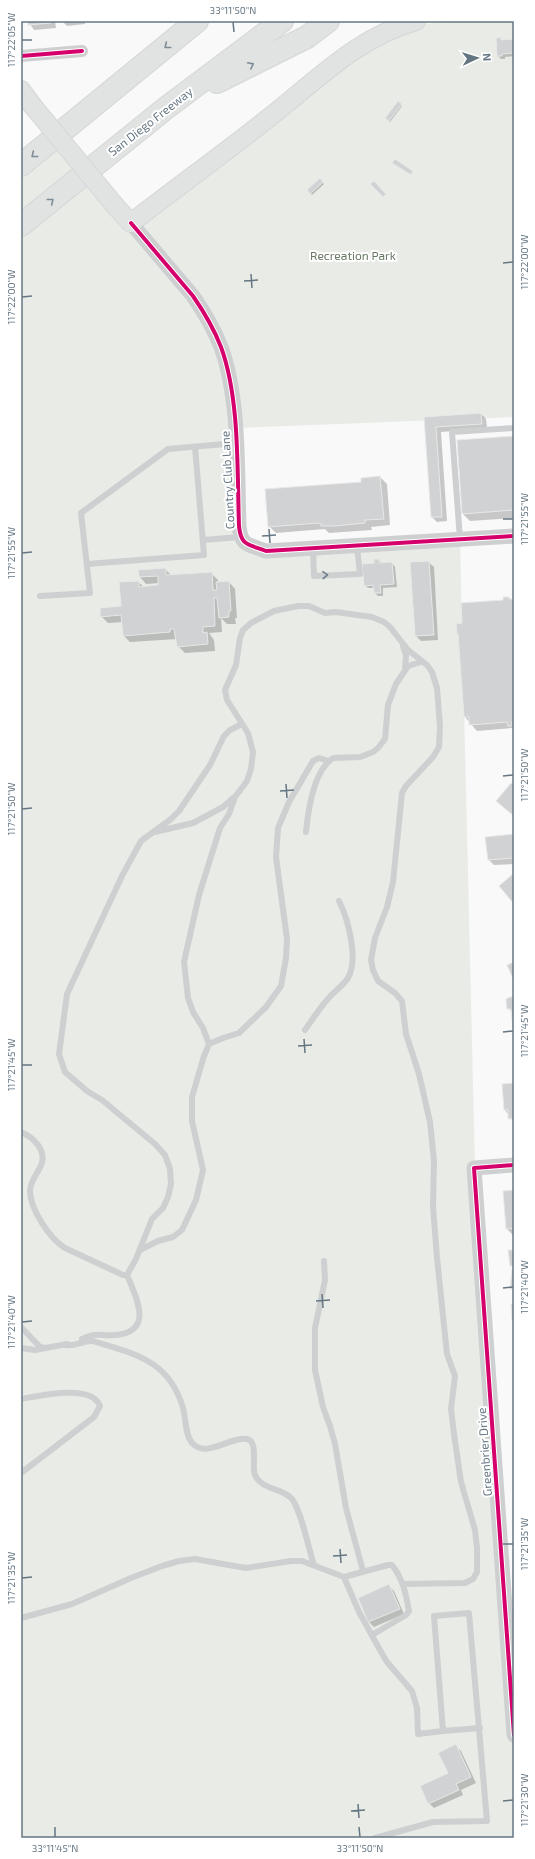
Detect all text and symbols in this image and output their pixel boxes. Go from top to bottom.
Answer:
text: 33°11'50"N [210,4,256,16]
text: 117°22'05"W [5,12,17,67]
north arrow [457,38,497,78]
one-way arrow [164,41,172,48]
text: N [481,53,494,62]
one-way arrow [247,62,254,70]
street label: San Diego Freeway [105,83,195,158]
one-way arrow [31,150,38,157]
one-way arrow [47,198,54,205]
text: 117°22'00"W [518,234,530,290]
park label: Recreation Park [310,248,396,262]
text: 117°22'00"W [5,269,17,325]
street label: Country Club Lane [217,430,237,530]
text: 117°21'55"W [518,492,530,545]
text: 117°21'55"W [5,526,17,579]
one-way arrow [322,571,328,580]
text: 117°21'50"W [518,748,530,801]
text: 117°21'50"W [5,782,17,835]
text: 117°21'45"W [518,1004,530,1057]
text: 117°21'45"W [5,1038,17,1091]
text: 117°21'40"W [518,1260,530,1314]
text: 117°21'40"W [5,1295,17,1349]
street label: Greenbrier Drive [474,1407,494,1497]
text: 117°21'35"W [518,1517,530,1570]
text: 117°21'35"W [5,1551,17,1604]
text: 117°21'30"W [518,1773,530,1827]
text: 33°11'45"N [32,1842,78,1854]
text: 33°11'50"N [337,1842,383,1854]

